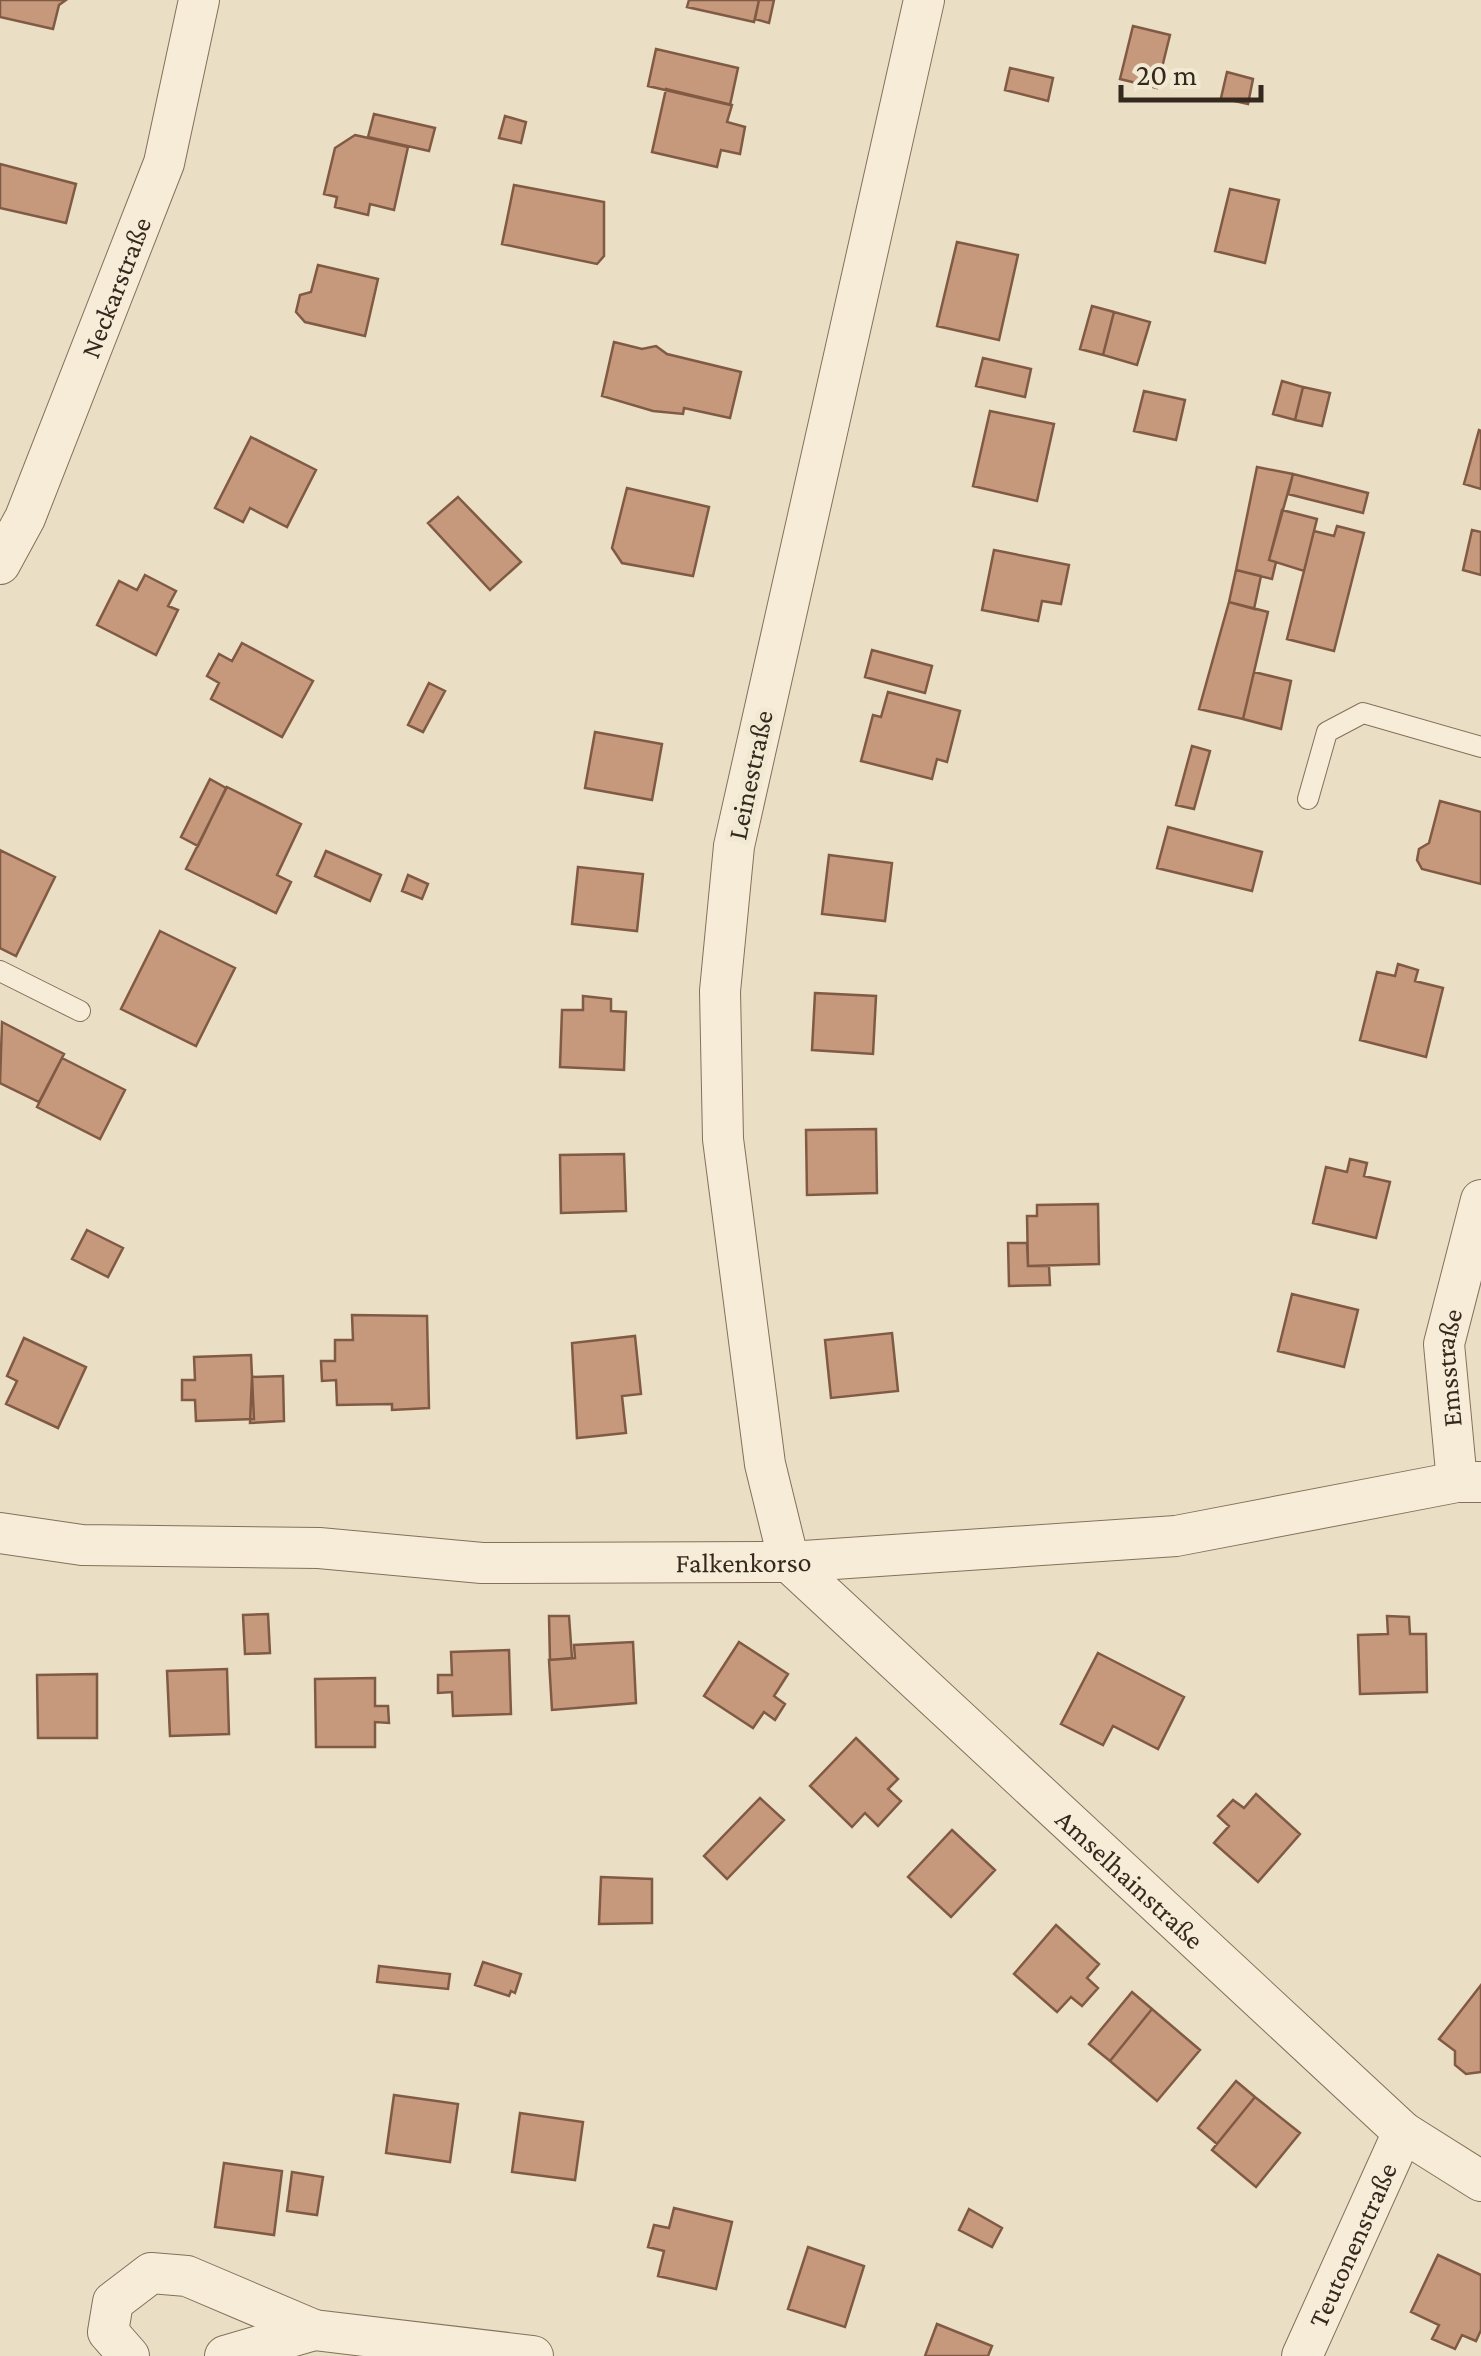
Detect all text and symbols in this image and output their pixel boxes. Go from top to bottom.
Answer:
scale bar [1121,40,1261,102]
text: 20 m [1136,58,1197,91]
street label: Neckarstraße [74,213,157,362]
street label: Leinestraße [721,707,779,843]
street label: Emsstraße [1428,1305,1468,1428]
street label: Falkenkorso [675,1545,812,1578]
street label: Amselhainstraße [1050,1803,1210,1955]
street label: Teutonenstraße [1302,2158,1403,2332]

